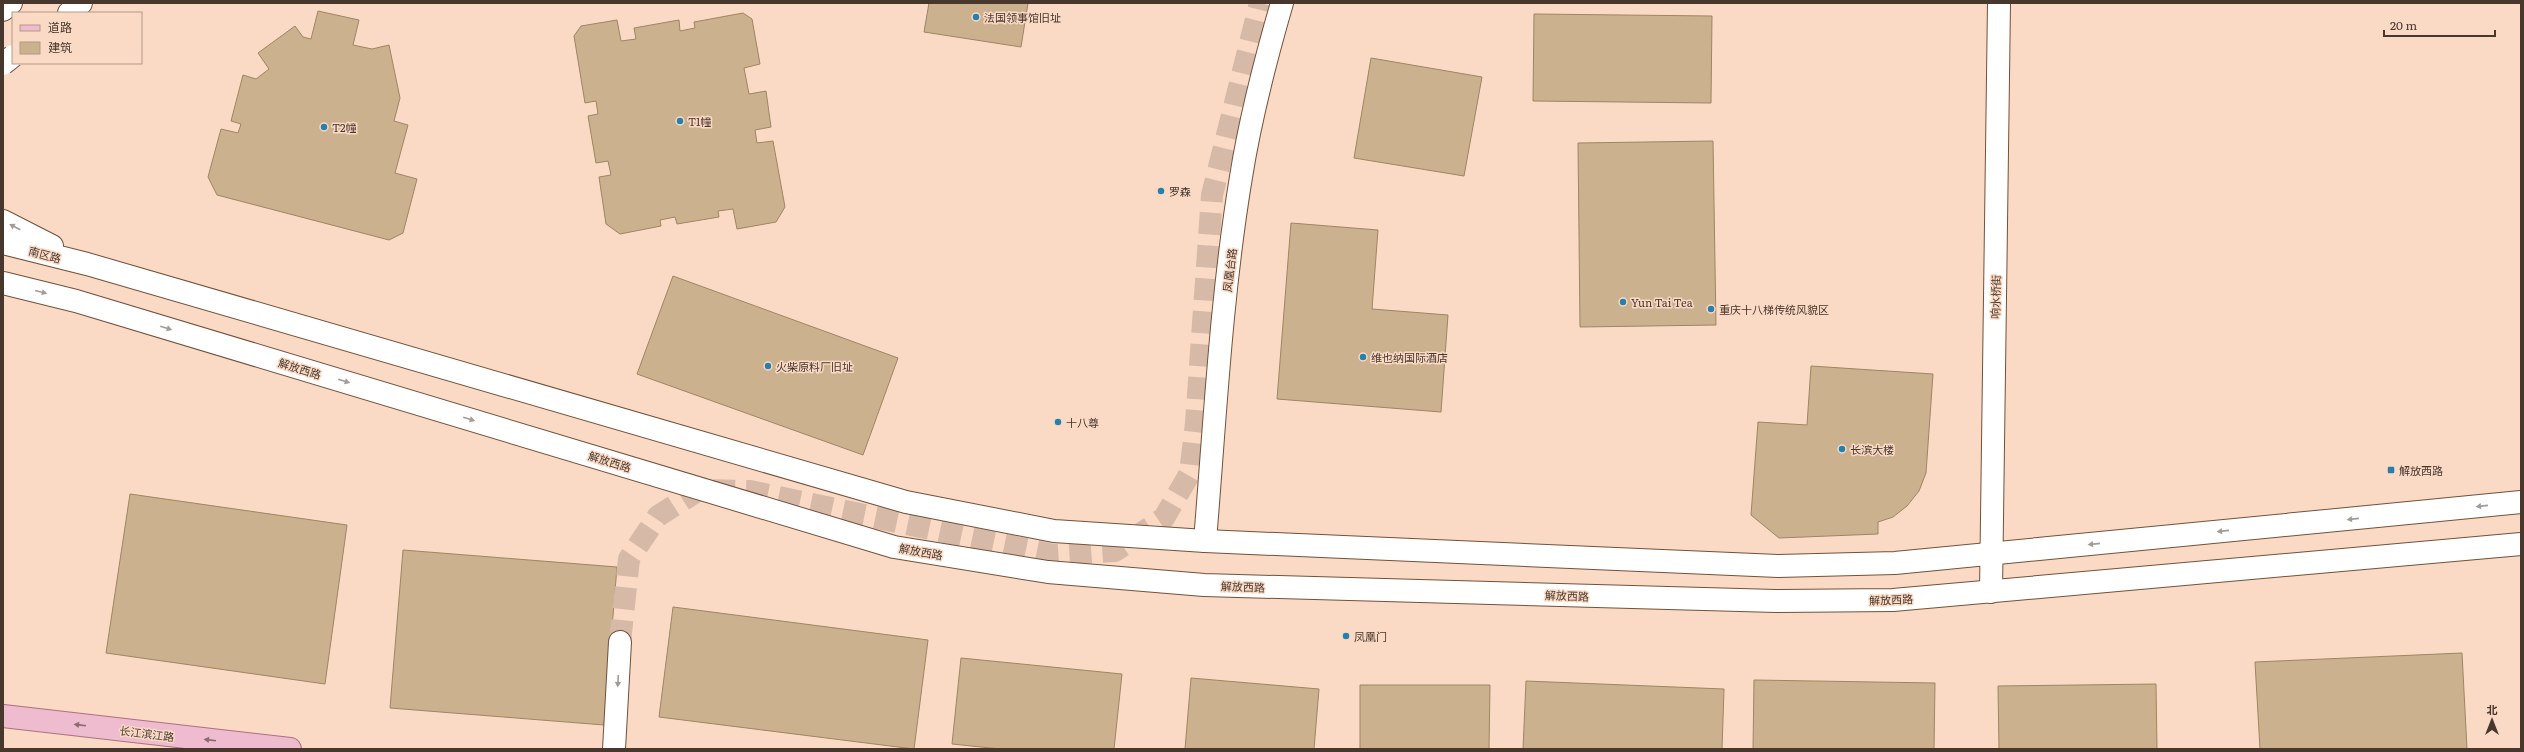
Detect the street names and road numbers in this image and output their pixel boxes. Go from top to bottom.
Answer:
street label: 南区路 [27,242,63,266]
street label: 凤凰台路 [1218,247,1240,293]
street label: 响水桥街 [1987,275,2003,319]
street label: 解放西路 [277,354,323,382]
street label: 解放西路 [587,447,633,475]
street label: 解放西路 [898,539,944,563]
street label: 解放西路 [1221,577,1265,595]
street label: 解放西路 [1545,586,1589,604]
street label: 解放西路 [1869,590,1913,608]
street label: 长江滨江路 [119,722,175,744]

